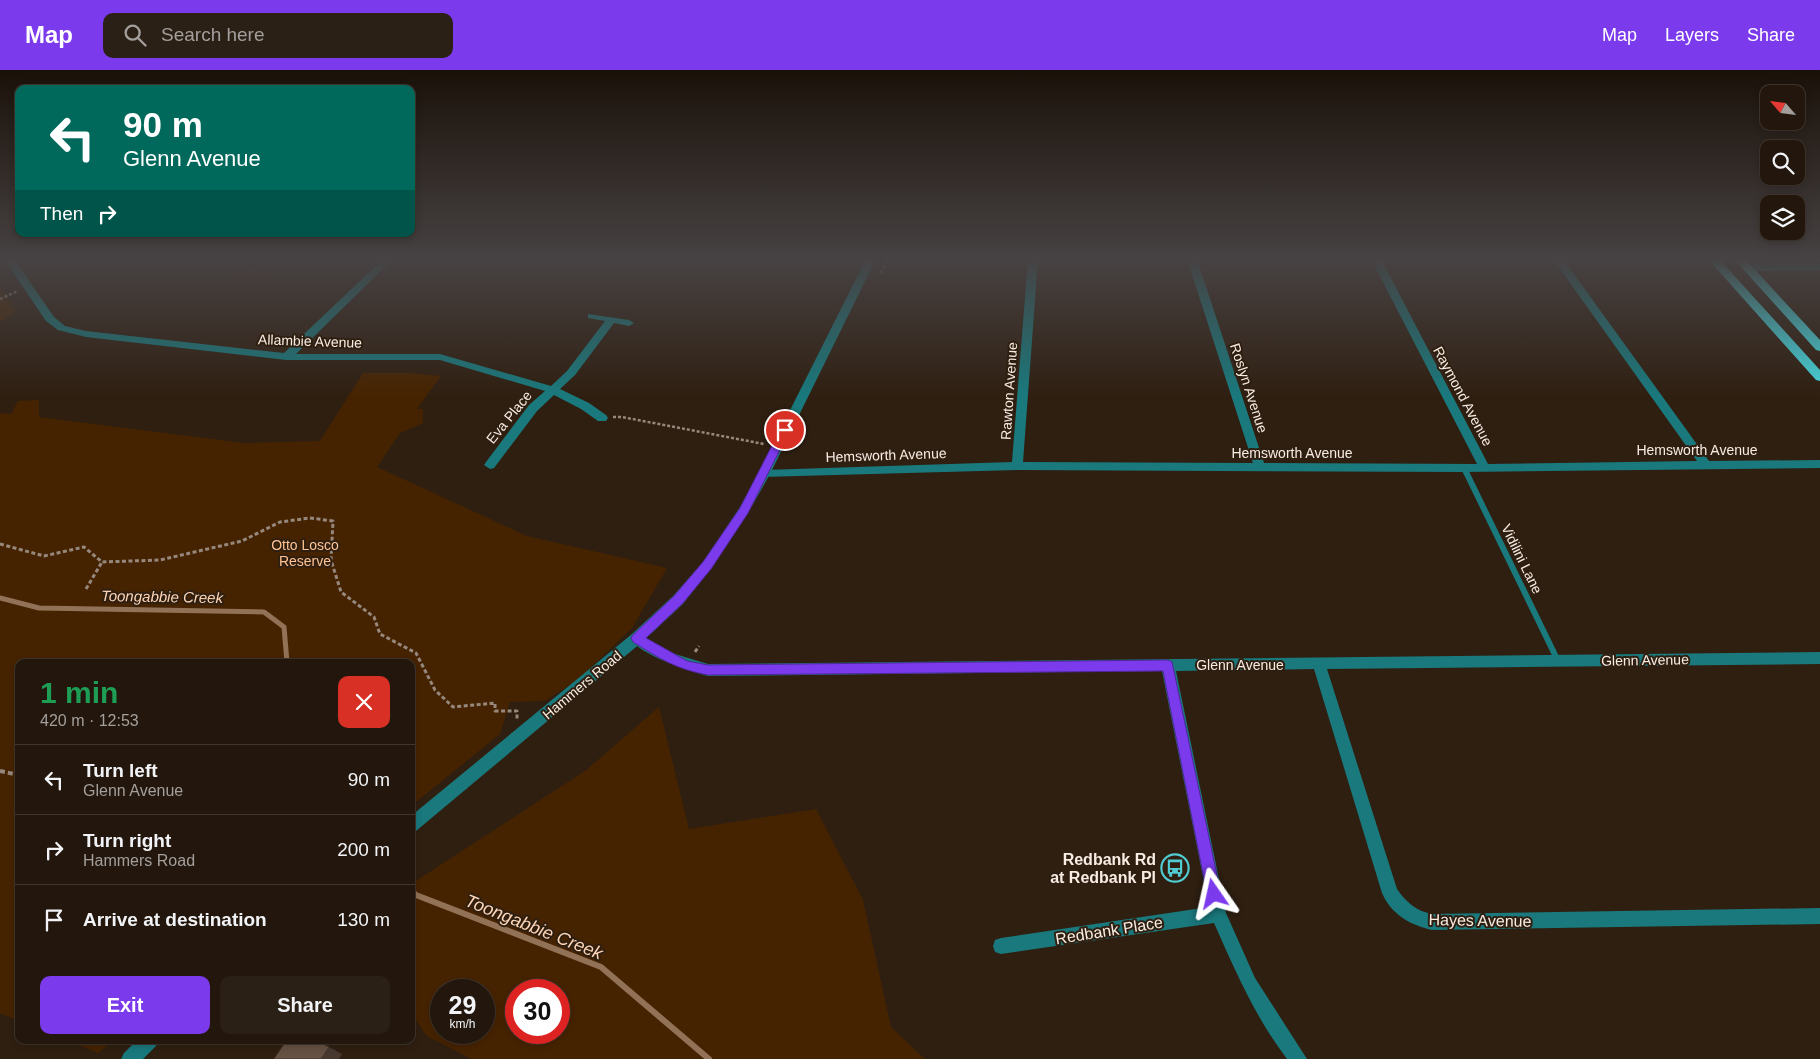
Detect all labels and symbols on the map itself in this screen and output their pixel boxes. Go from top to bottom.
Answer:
north arrow [1760,85,1805,130]
street label: Allambie Avenue [258,331,362,351]
street label: Rawton Avenue [998,341,1020,440]
street label: Roslyn Avenue [1227,341,1271,435]
street label: Raymond Avenue [1430,344,1496,449]
street label: Eva Place [483,387,535,447]
pin [764,409,806,451]
street label: Hemsworth Avenue [1636,442,1758,458]
street label: Hemsworth Avenue [825,445,947,465]
street label: Hemsworth Avenue [1231,445,1353,461]
street label: Vidilini Lane [1498,522,1546,597]
park label: Otto Losco Reserve [271,537,339,569]
water label: Toongabbie Creek [101,587,225,606]
street label: Hammers Road [539,647,625,723]
street label: Glenn Avenue [1601,651,1689,669]
street label: Glenn Avenue [1196,657,1284,673]
place label: Redbank Rd at Redbank Pl [1050,851,1156,886]
bus stop icon: Redbank Rd at Redbank Pl [1160,853,1190,883]
position arrow [1187,867,1239,919]
water label: Toongabbie Creek [462,890,607,964]
street label: Hayes Avenue [1428,911,1532,930]
street label: Redbank Place [1054,914,1164,947]
speed limit sign: 30 [505,979,570,1044]

